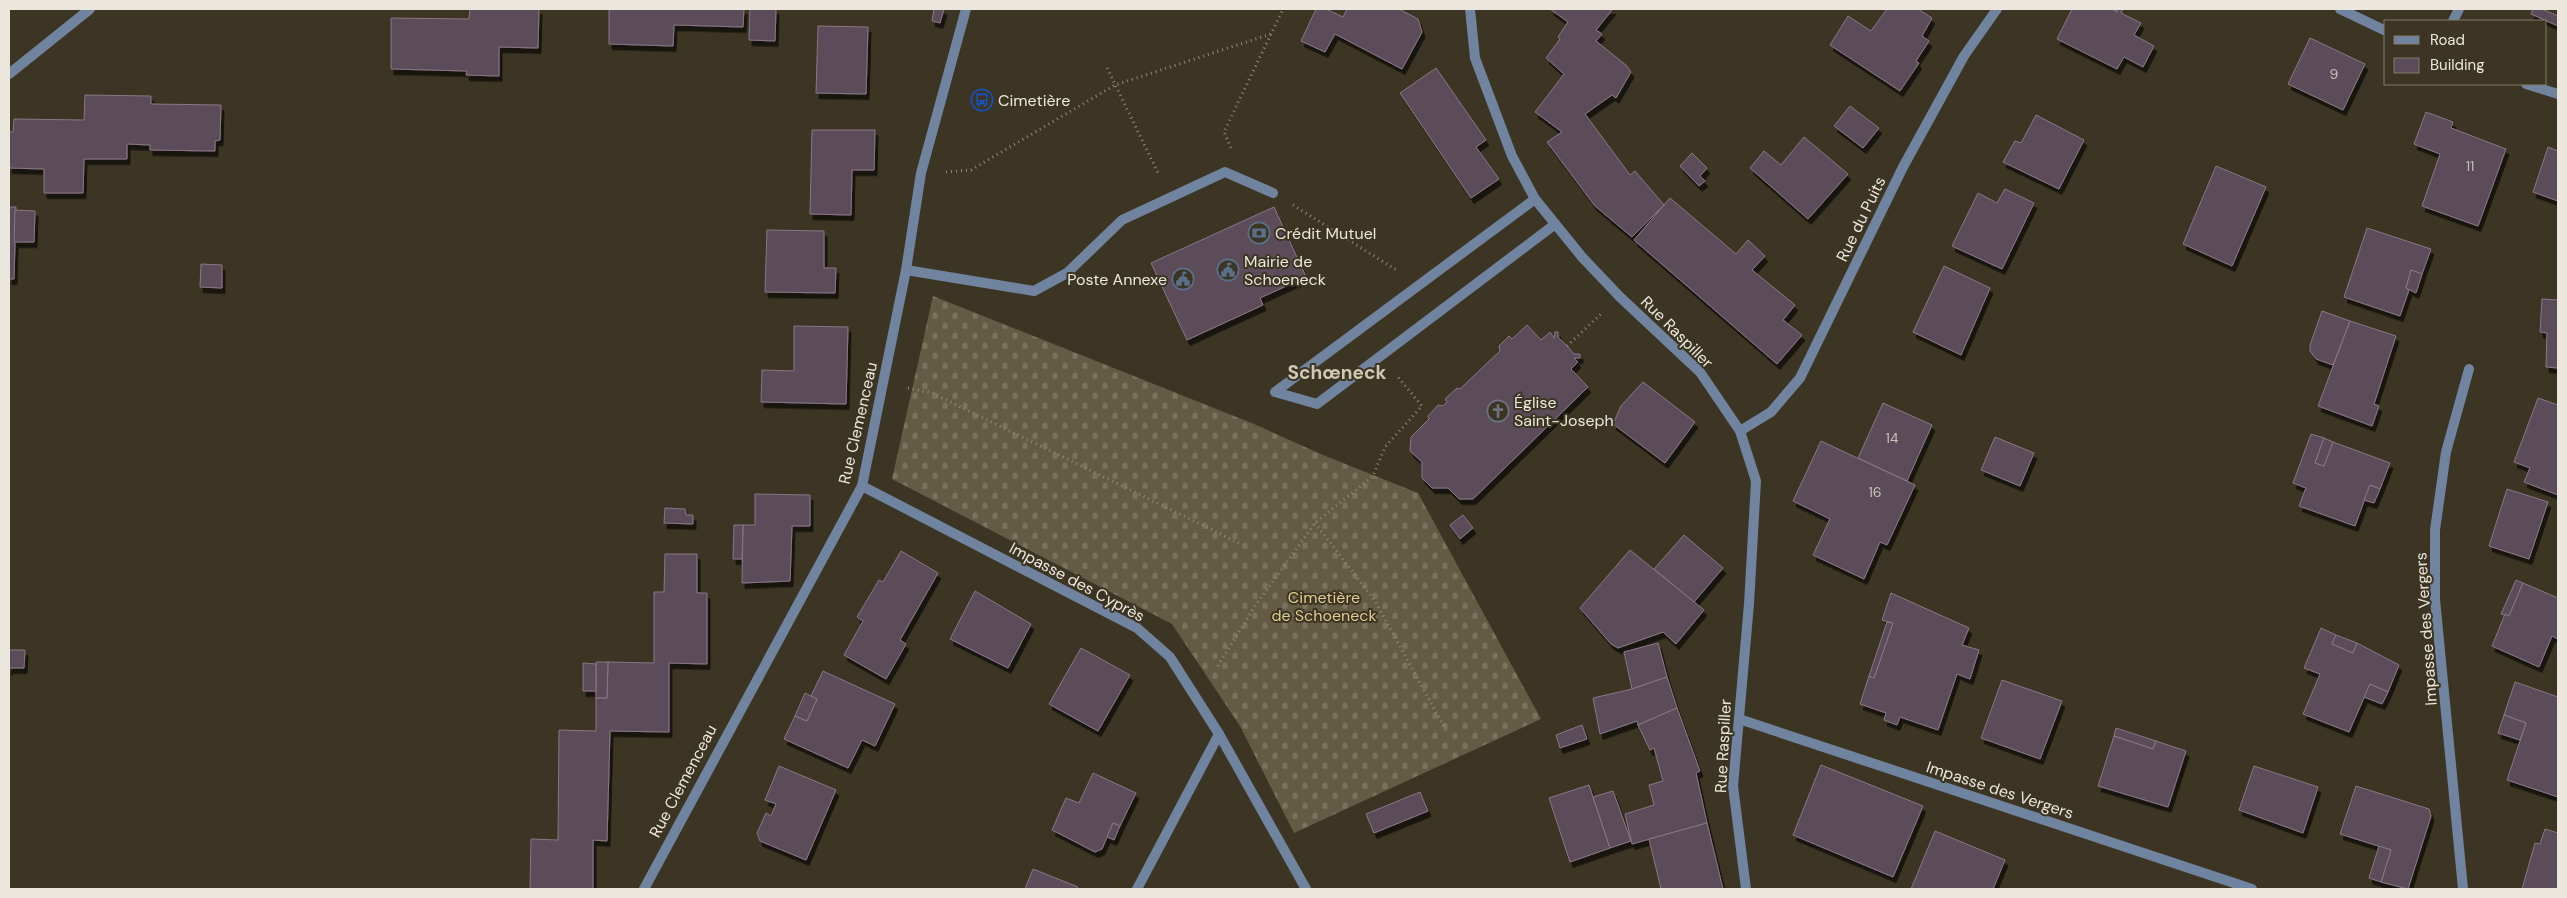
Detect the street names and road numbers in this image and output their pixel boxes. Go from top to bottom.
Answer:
street label: Rue du Puits [1831,173,1891,265]
street label: Rue Raspiller [1636,291,1718,373]
street label: Rue Clemenceau [834,360,882,486]
street label: Impasse des Cyprès [1006,537,1148,627]
street label: Impasse des Vergers [2410,552,2442,706]
street label: Rue Raspiller [1710,698,1736,794]
street label: Rue Clemenceau [644,721,722,841]
street label: Impasse des Vergers [1924,756,2076,824]

